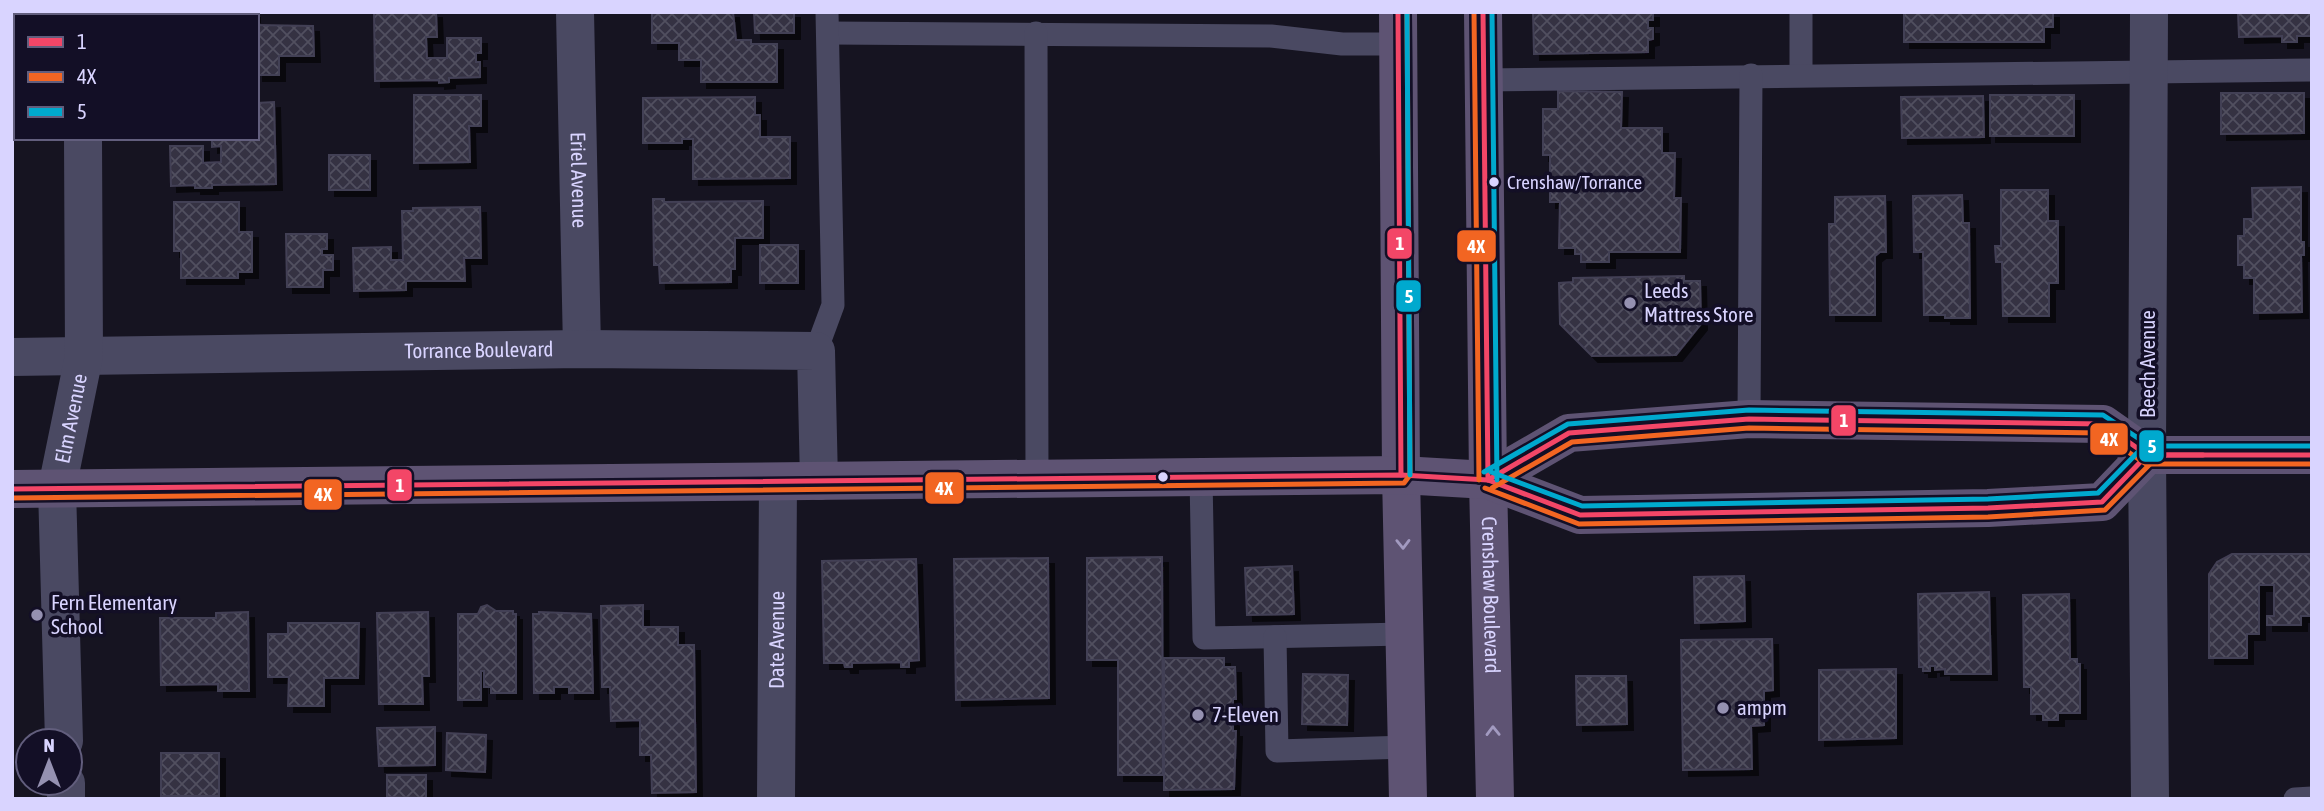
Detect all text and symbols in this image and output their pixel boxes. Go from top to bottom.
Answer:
legend [14,14,259,140]
text: 1 [77,29,87,53]
text: 4X [77,64,97,88]
text: 5 [77,99,87,123]
street label: Eriel Avenue [566,132,592,228]
place label: Crenshaw/Torrance [1507,171,1642,193]
marker: Crenshaw/Torrance [1487,175,1501,189]
line badge: 1 [1386,227,1413,260]
line badge: 4X [1456,229,1497,263]
text: 1 [1396,232,1405,254]
text: 4X [1466,235,1485,257]
place label: Leeds Mattress Store [1644,278,1754,326]
line badge: 5 [1395,279,1422,313]
text: 5 [1405,285,1414,307]
marker: Leeds Mattress Store [1622,295,1638,311]
street label: Beech Avenue [2135,310,2159,418]
street label: Torrance Boulevard [404,336,554,362]
street label: Elm Avenue [49,371,91,465]
line badge: 1 [1830,404,1857,437]
text: 1 [1840,409,1849,431]
line badge: 4X [2089,422,2129,456]
text: 4X [2099,428,2118,450]
line badge: 5 [2138,429,2165,463]
text: 5 [2148,435,2157,457]
line badge: 1 [386,468,413,502]
unlabelled marker [1156,470,1170,484]
line badge: 4X [924,471,965,505]
text: 1 [396,474,405,496]
text: 4X [934,477,953,499]
line badge: 4X [303,478,343,511]
text: 4X [313,483,332,505]
street label: Crenshaw Boulevard [1478,516,1505,674]
one-way arrow [1395,538,1410,549]
place label: Fern Elementary School [51,590,178,638]
street label: Date Avenue [764,591,788,689]
marker: Fern Elementary School [29,607,45,623]
place label: ampm [1737,695,1787,719]
marker: ampm [1715,700,1731,716]
place label: 7-Eleven [1212,702,1279,726]
marker: 7-Eleven [1190,707,1206,723]
one-way arrow [1486,725,1501,736]
north arrow [14,727,84,797]
text: N [43,734,55,756]

